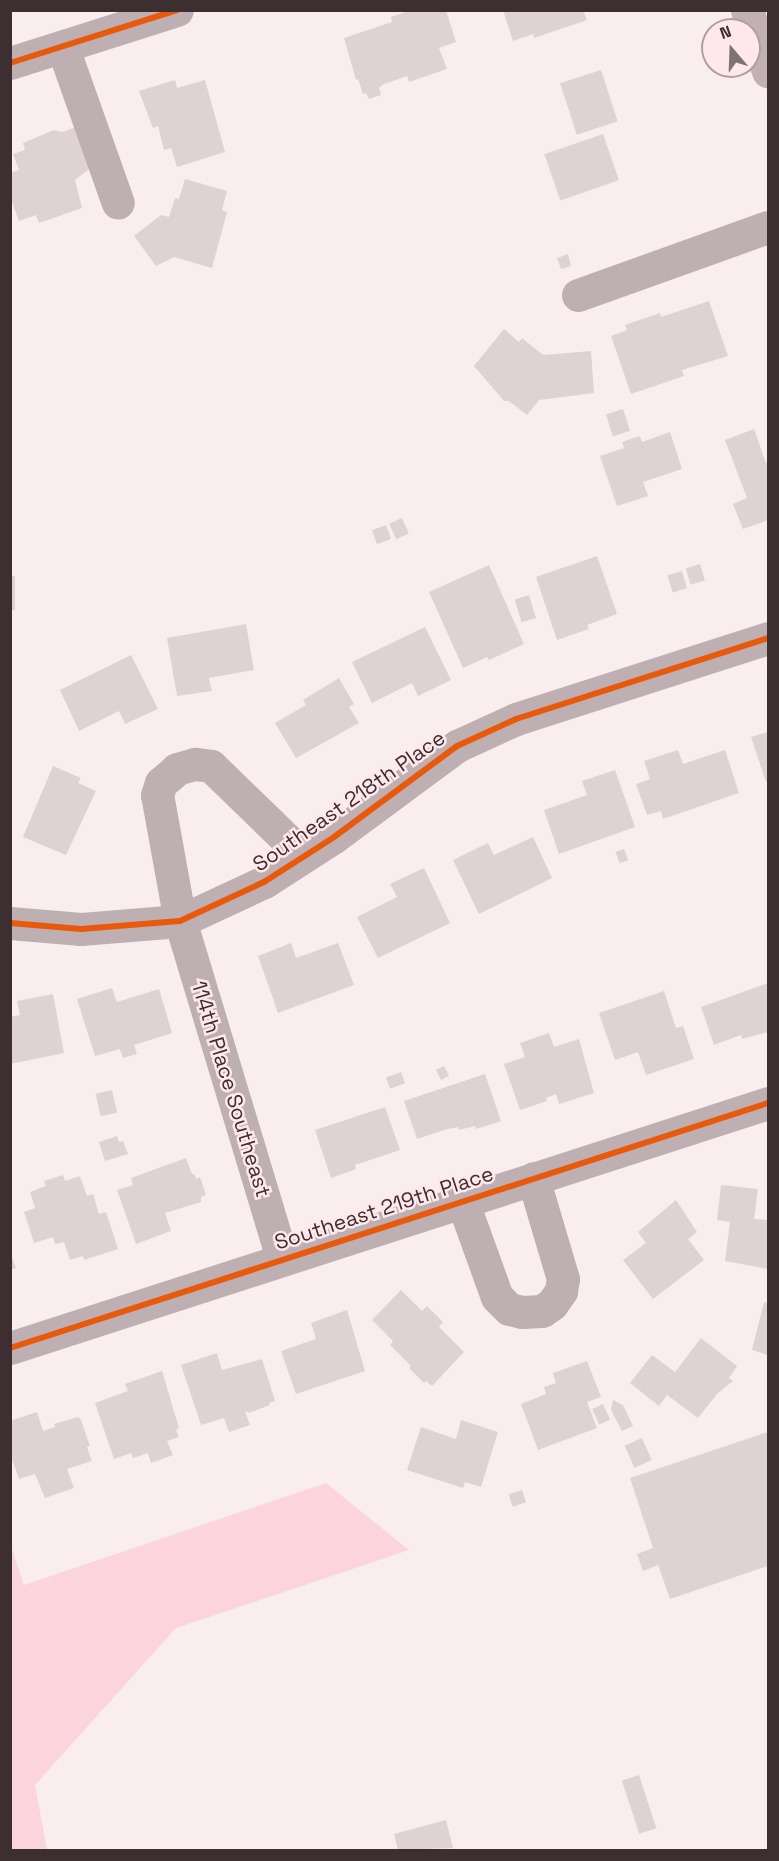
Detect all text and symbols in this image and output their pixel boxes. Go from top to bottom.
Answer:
north arrow [701,18,761,78]
text: N [717,21,734,44]
street label: Southeast 218th Place [248,725,450,877]
street label: 114th Place Southeast [186,978,276,1200]
street label: Southeast 219th Place [272,1161,496,1255]

